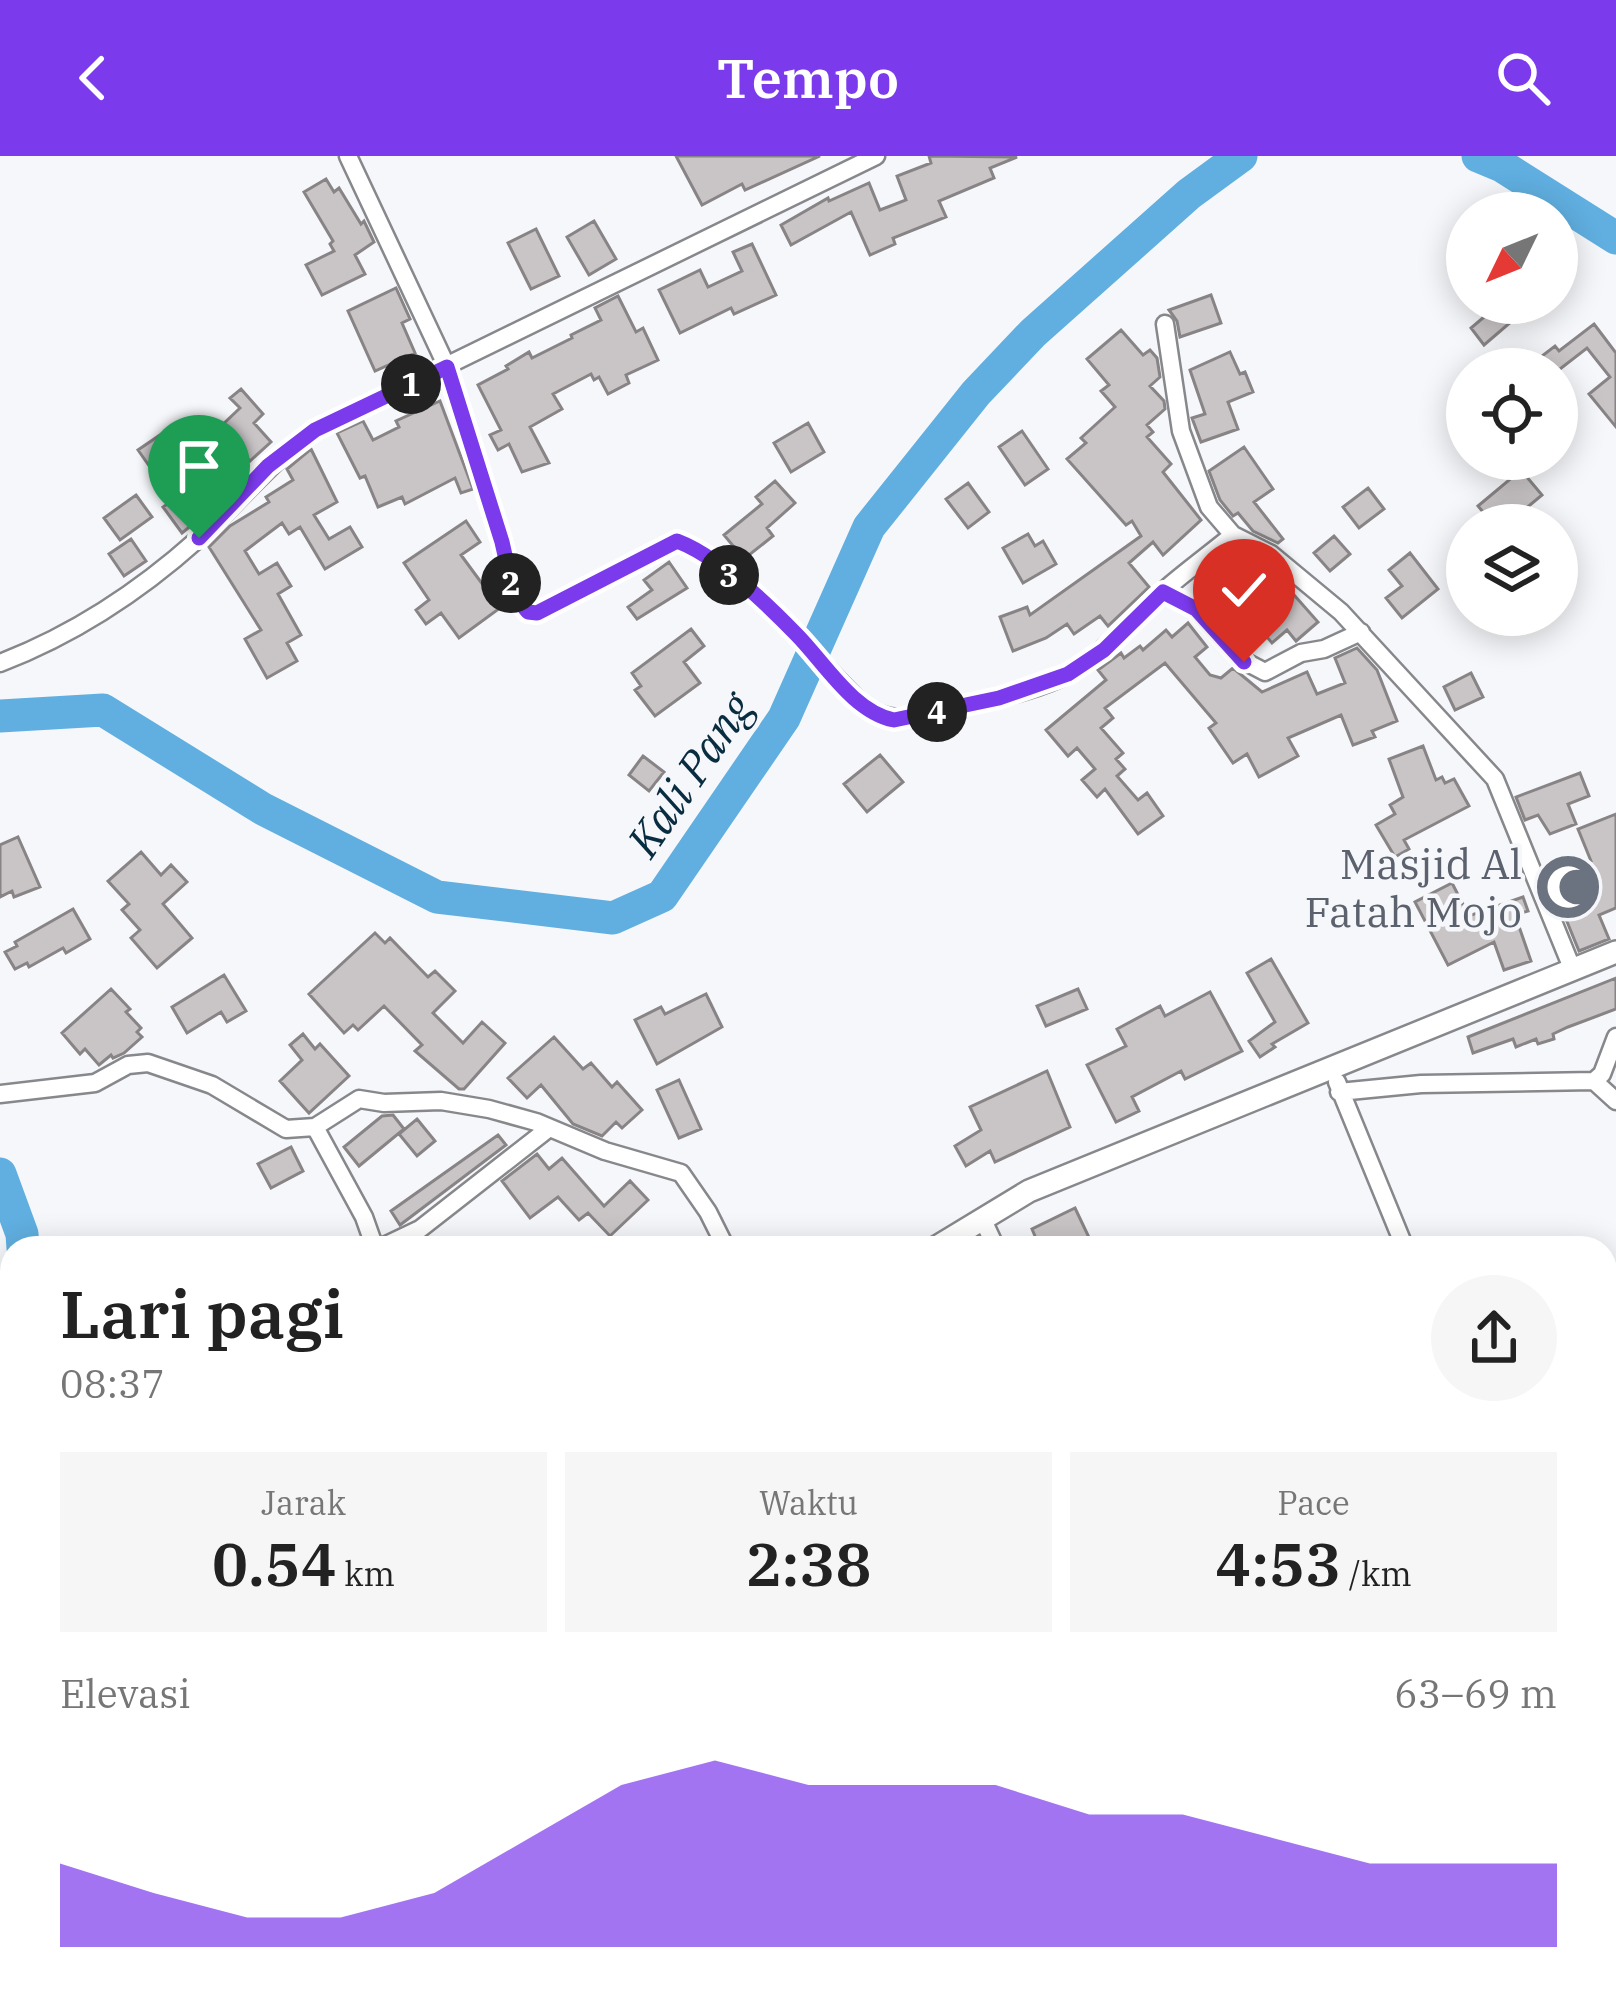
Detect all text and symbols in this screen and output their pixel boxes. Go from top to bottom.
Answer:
text: Tempo [717,43,899,113]
icon: back [60,45,126,111]
icon: search [1490,45,1556,111]
north arrow [1446,192,1578,324]
map controls [1446,192,1578,636]
button: locate [1446,348,1578,480]
pin: 1 [381,354,441,414]
text: 1 [401,362,421,405]
pin [148,415,250,538]
icon: arrive [166,433,232,499]
button: layers [1446,504,1578,636]
pin [1193,539,1295,662]
pin: 3 [699,545,759,605]
pin: 2 [481,553,541,613]
text: 3 [719,553,739,596]
icon: check [1211,557,1277,623]
text: 2 [501,561,521,604]
water label: Kali Pang [613,679,766,868]
pin: 4 [907,682,967,742]
text: 4 [927,690,947,733]
place label: Masjid Al Fatah Mojo [1304,836,1522,939]
mosque icon: Masjid Al Fatah Mojo [1533,852,1603,922]
text: Lari pagi [60,1270,344,1356]
button: share [1431,1275,1557,1401]
text: 08:37 [60,1358,165,1409]
text: Jarak [261,1481,346,1524]
text: Waktu [759,1481,858,1524]
text: Pace [1277,1481,1350,1524]
text: 0.54 [212,1524,337,1603]
text: 2:38 [746,1524,871,1603]
text: 4:53 [1215,1524,1341,1603]
text: km [337,1552,395,1595]
text: /km [1341,1552,1412,1595]
text: Elevasi [60,1668,191,1719]
text: 63–69 m [1394,1668,1557,1719]

